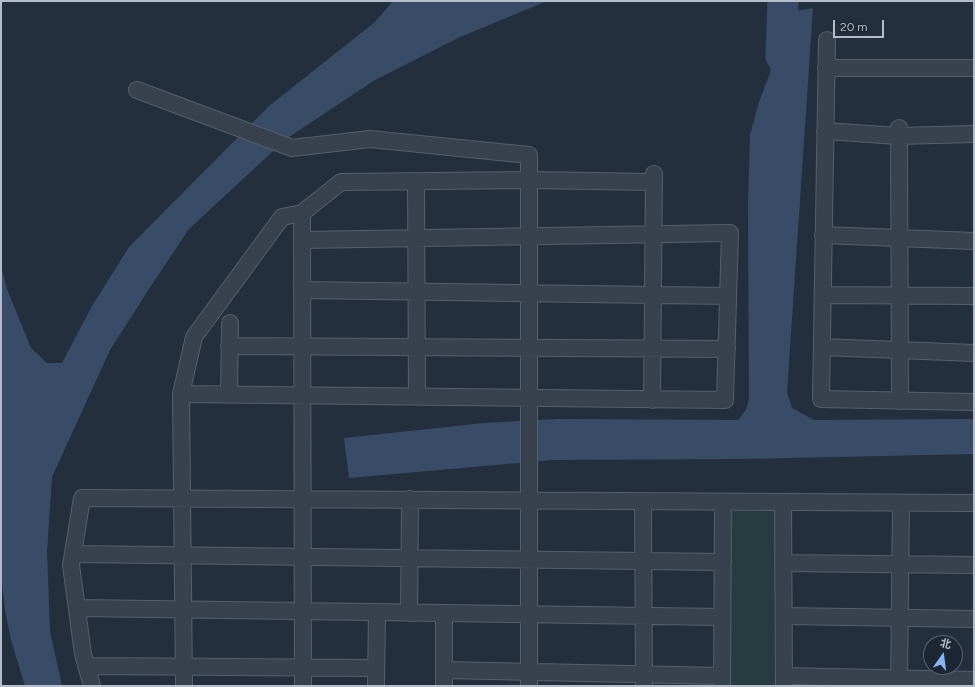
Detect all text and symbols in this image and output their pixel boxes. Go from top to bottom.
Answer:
scale bar [835,12,886,38]
text: 20 m [840,20,868,34]
north arrow [923,635,963,675]
text: 北 [939,636,953,651]

